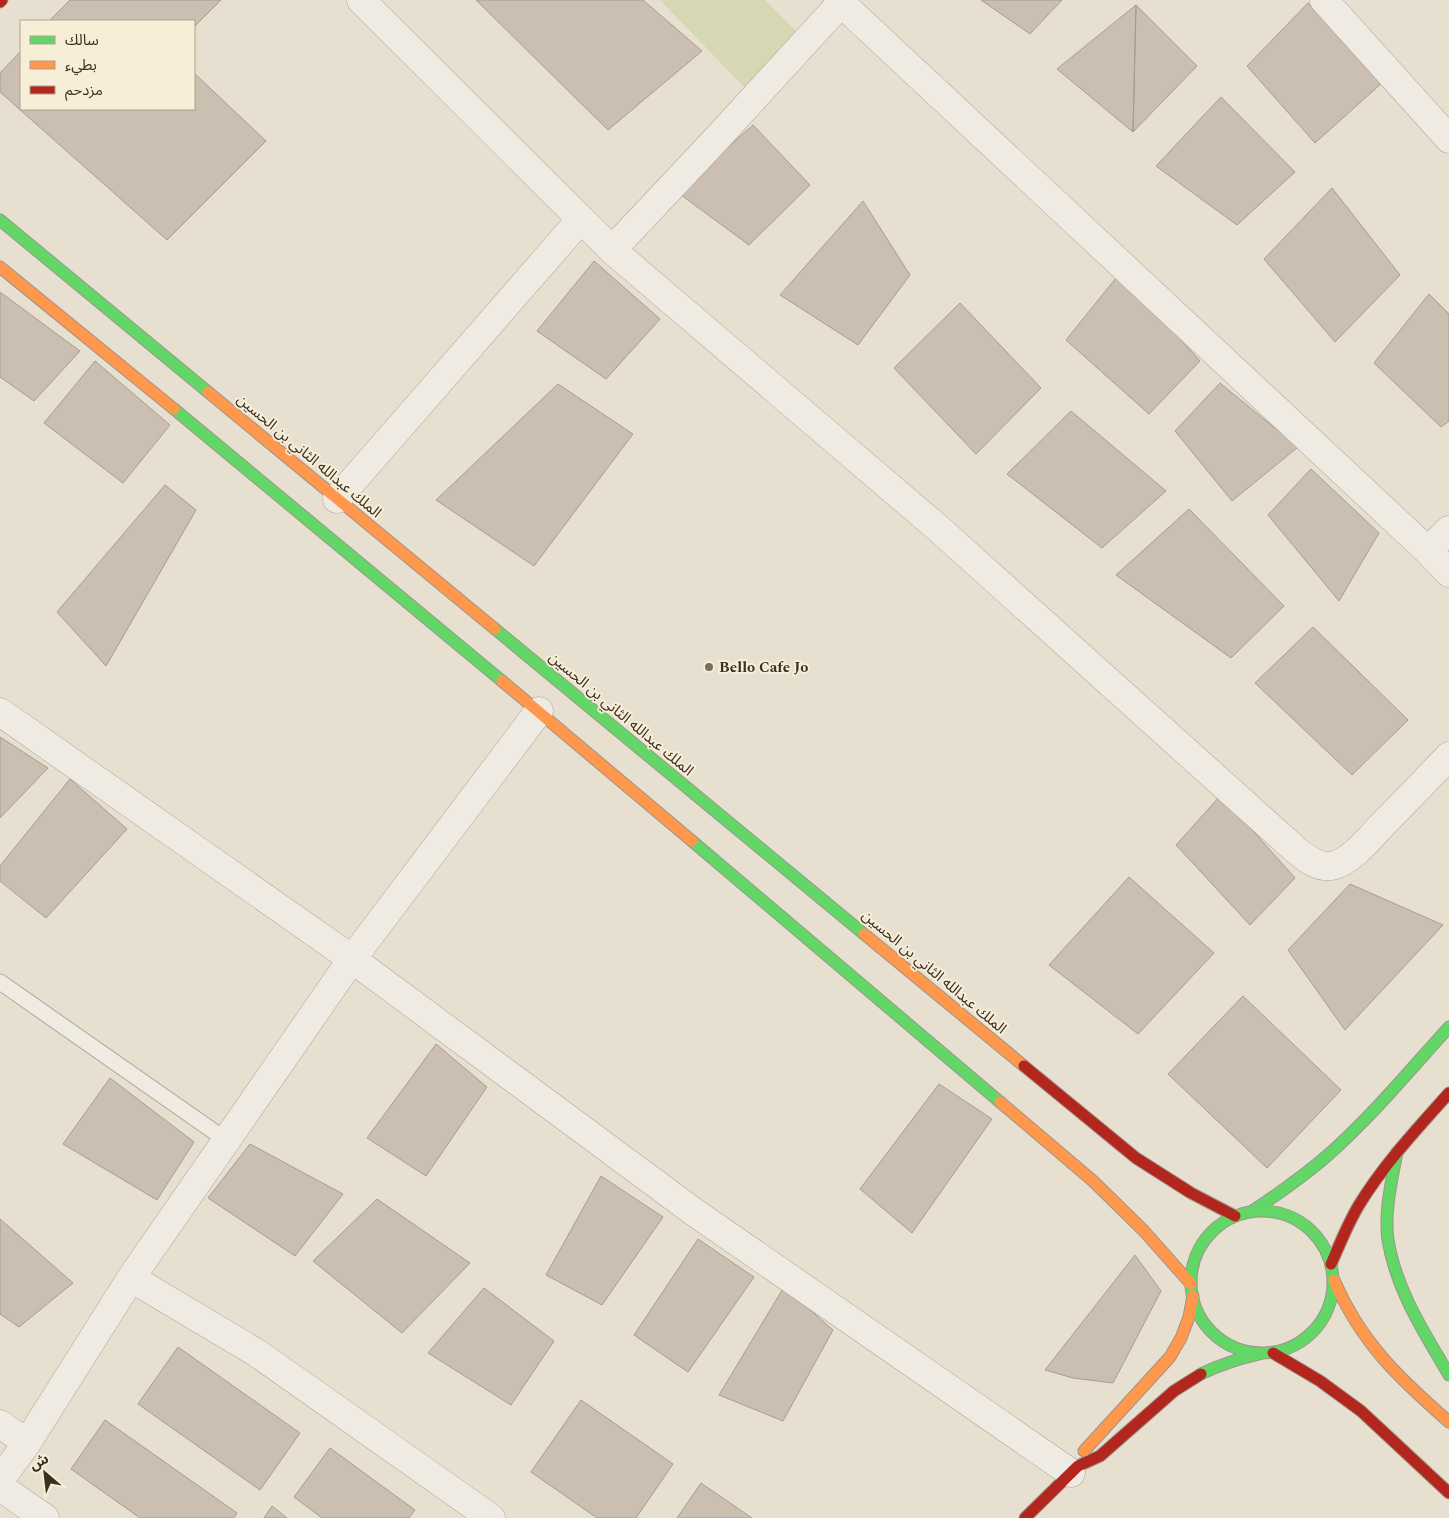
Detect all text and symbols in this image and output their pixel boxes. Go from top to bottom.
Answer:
legend [20,20,195,110]
text: سالك [65,29,99,52]
text: بطيء [65,54,97,77]
text: مزدحم [65,79,103,102]
street label: الملك عبدالله الثاني بن الحسين [231,388,387,524]
street label: الملك عبدالله الثاني بن الحسين [543,646,699,782]
place label: Bello Cafe Jo [719,656,808,679]
marker: Bello Cafe Jo [703,661,715,673]
street label: الملك عبدالله الثاني بن الحسين [856,904,1012,1040]
north arrow [20,1448,70,1498]
text: ش [26,1448,53,1476]

